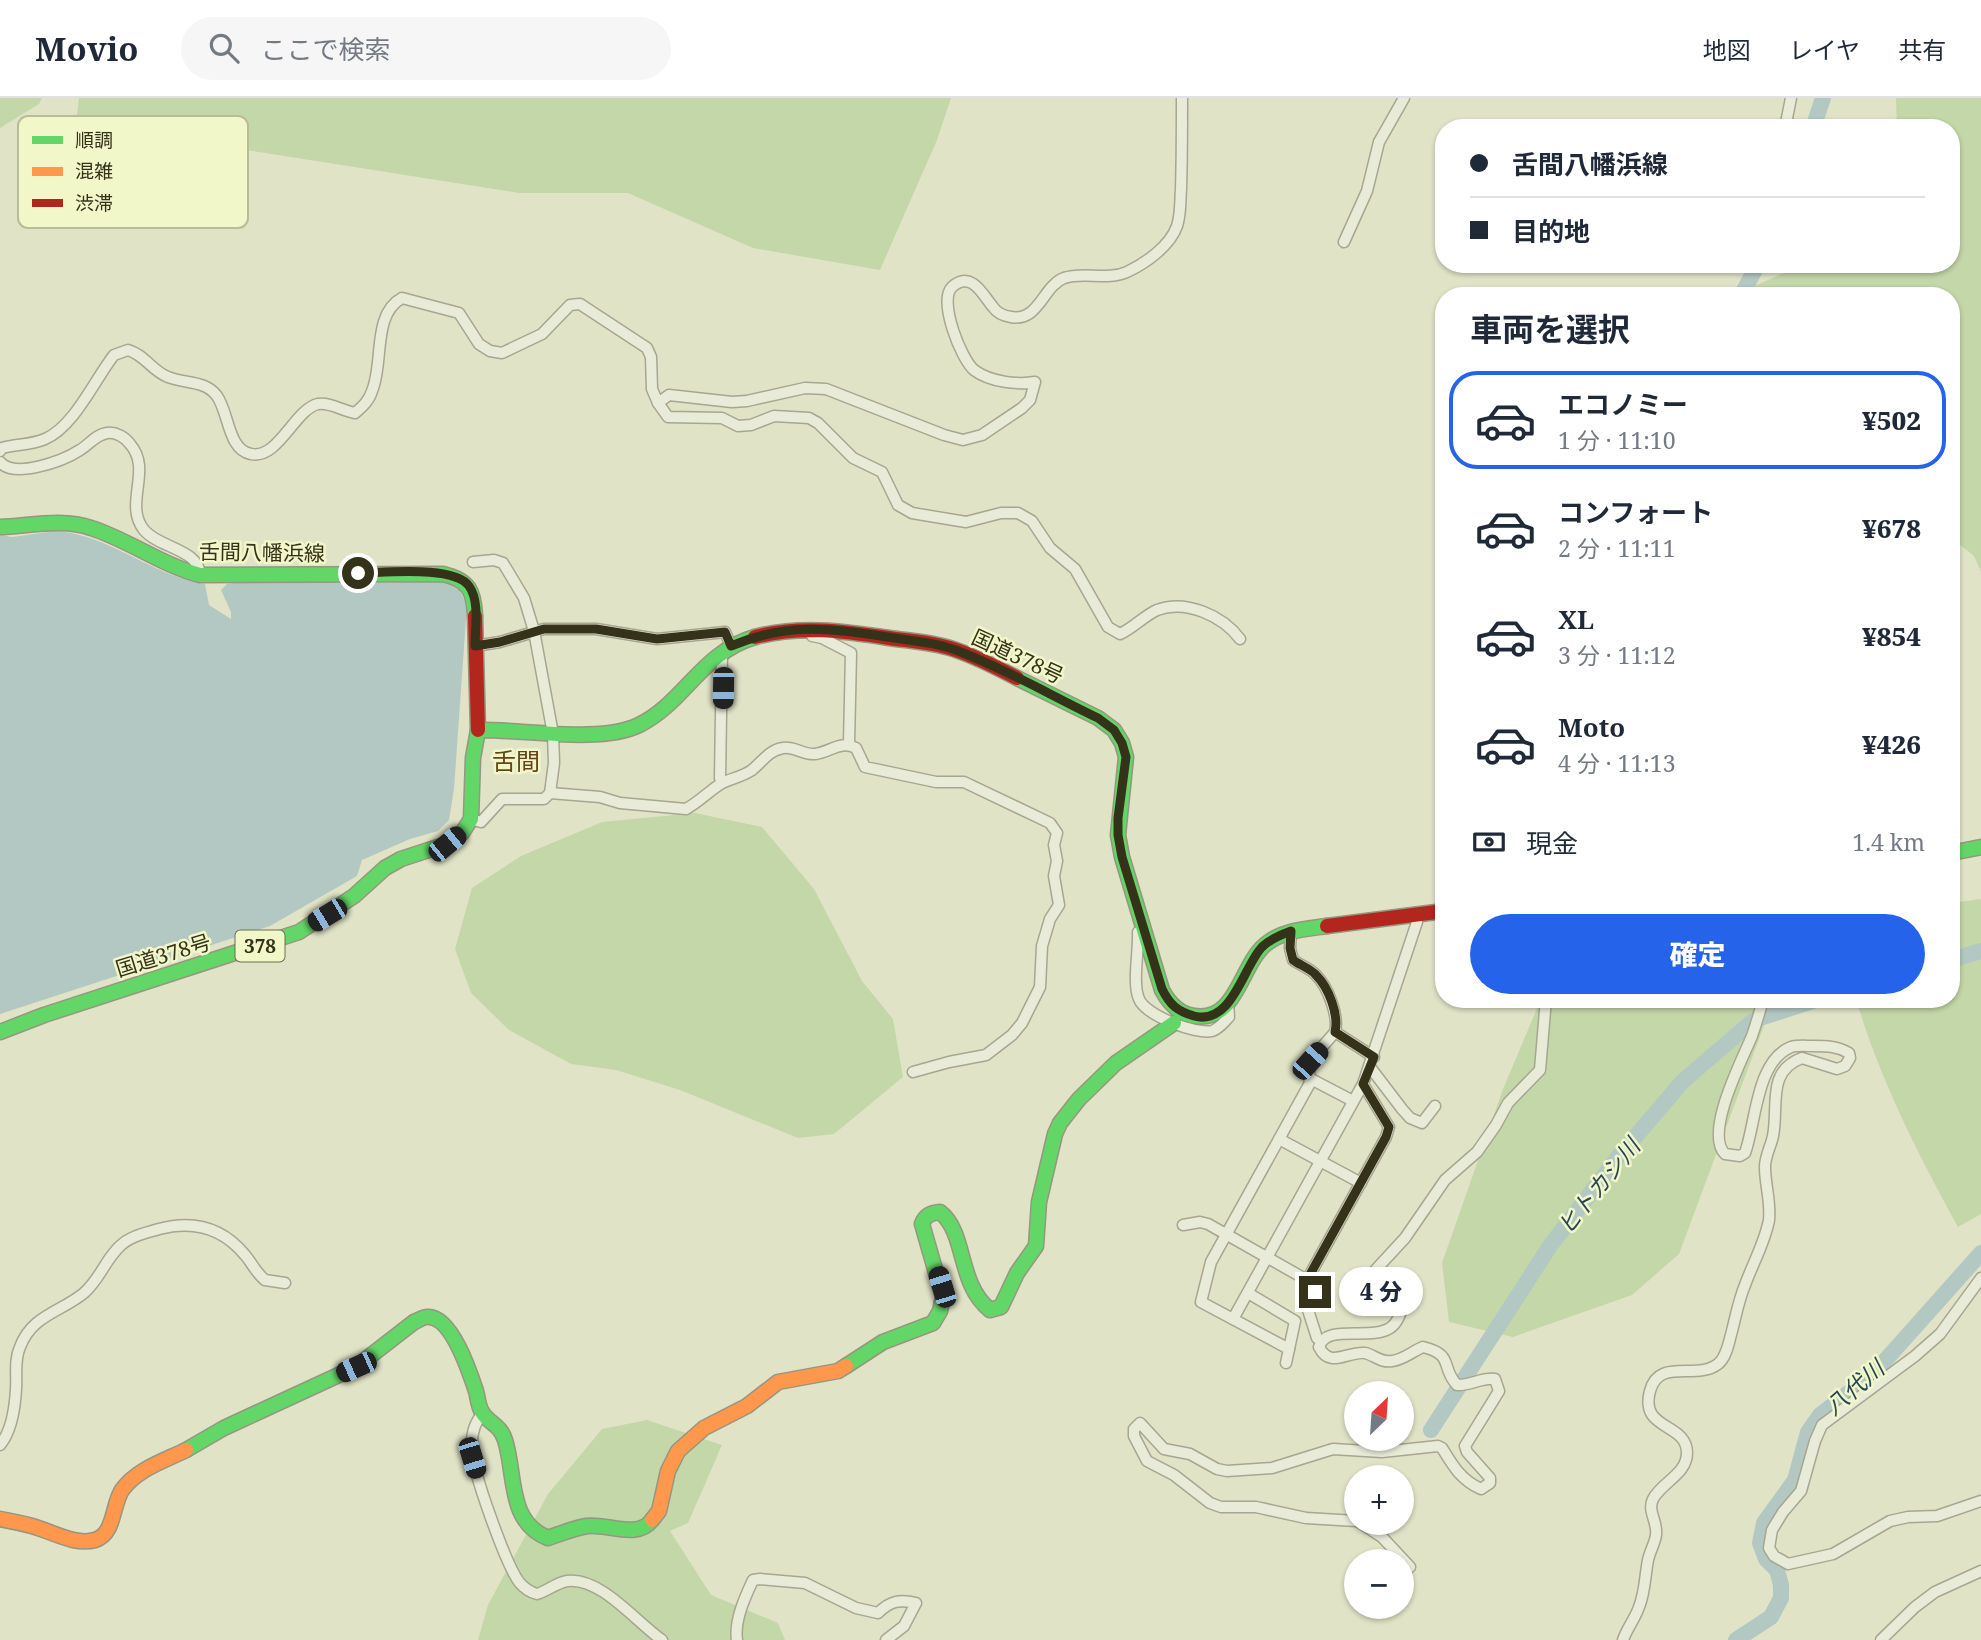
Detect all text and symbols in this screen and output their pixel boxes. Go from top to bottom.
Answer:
search box [181,17,671,80]
text: Movio [35,26,139,71]
icon: search [205,29,243,67]
text: ここで検索 [261,31,391,67]
text: 地図 [1703,33,1751,66]
text: レイヤ [1789,33,1860,66]
text: 共有 [1898,33,1946,66]
legend [18,116,248,228]
text: 順調 [75,127,113,153]
text: 舌間八幡浜線 [1512,146,1668,182]
text: 混雑 [75,158,113,184]
text: 渋滞 [75,190,113,216]
text: 目的地 [1512,213,1590,249]
text: 車両を選択 [1470,307,1630,350]
text: エコノミー [1558,386,1688,422]
icon: car [1474,389,1537,452]
text: ¥502 [1862,402,1921,438]
text: 1 分 · 11:10 [1558,424,1676,456]
text: コンフォート [1558,494,1713,530]
icon: car [1474,497,1537,560]
text: ¥678 [1862,510,1921,546]
text: 2 分 · 11:11 [1558,532,1676,564]
street label: 舌間八幡浜線 [199,537,325,567]
route start [342,557,374,589]
text: XL [1558,601,1594,637]
icon: car [1474,605,1537,668]
text: ¥854 [1862,618,1921,654]
street label: 国道378号 [968,623,1068,689]
text: 3 分 · 11:12 [1558,639,1676,671]
car [713,667,734,709]
text: Moto [1558,709,1625,745]
icon: car [1474,713,1537,776]
text: ¥426 [1862,726,1921,762]
district label: 舌間 [492,744,540,777]
text: 4 分 · 11:13 [1558,747,1676,779]
car [425,823,470,865]
icon: cash [1470,823,1508,861]
text: 現金 [1526,825,1578,861]
text: 1.4 km [1852,826,1925,858]
car [304,895,351,935]
button: 確定 [1470,914,1925,994]
street label: 国道378号 [112,927,214,983]
road number: 378 [236,930,284,961]
car [1289,1038,1332,1084]
water label: ヒトカシ川 [1549,1129,1649,1241]
car [926,1264,959,1310]
callout: 4 分 [1340,1268,1424,1316]
text: 4 分 [1360,1275,1402,1307]
route end [1299,1276,1331,1308]
car [333,1349,380,1385]
water label: 八代川 [1817,1350,1893,1422]
north arrow [1344,1381,1414,1451]
map controls [1344,1381,1414,1619]
car [456,1435,489,1481]
button: + [1344,1465,1414,1535]
button: − [1344,1549,1414,1619]

